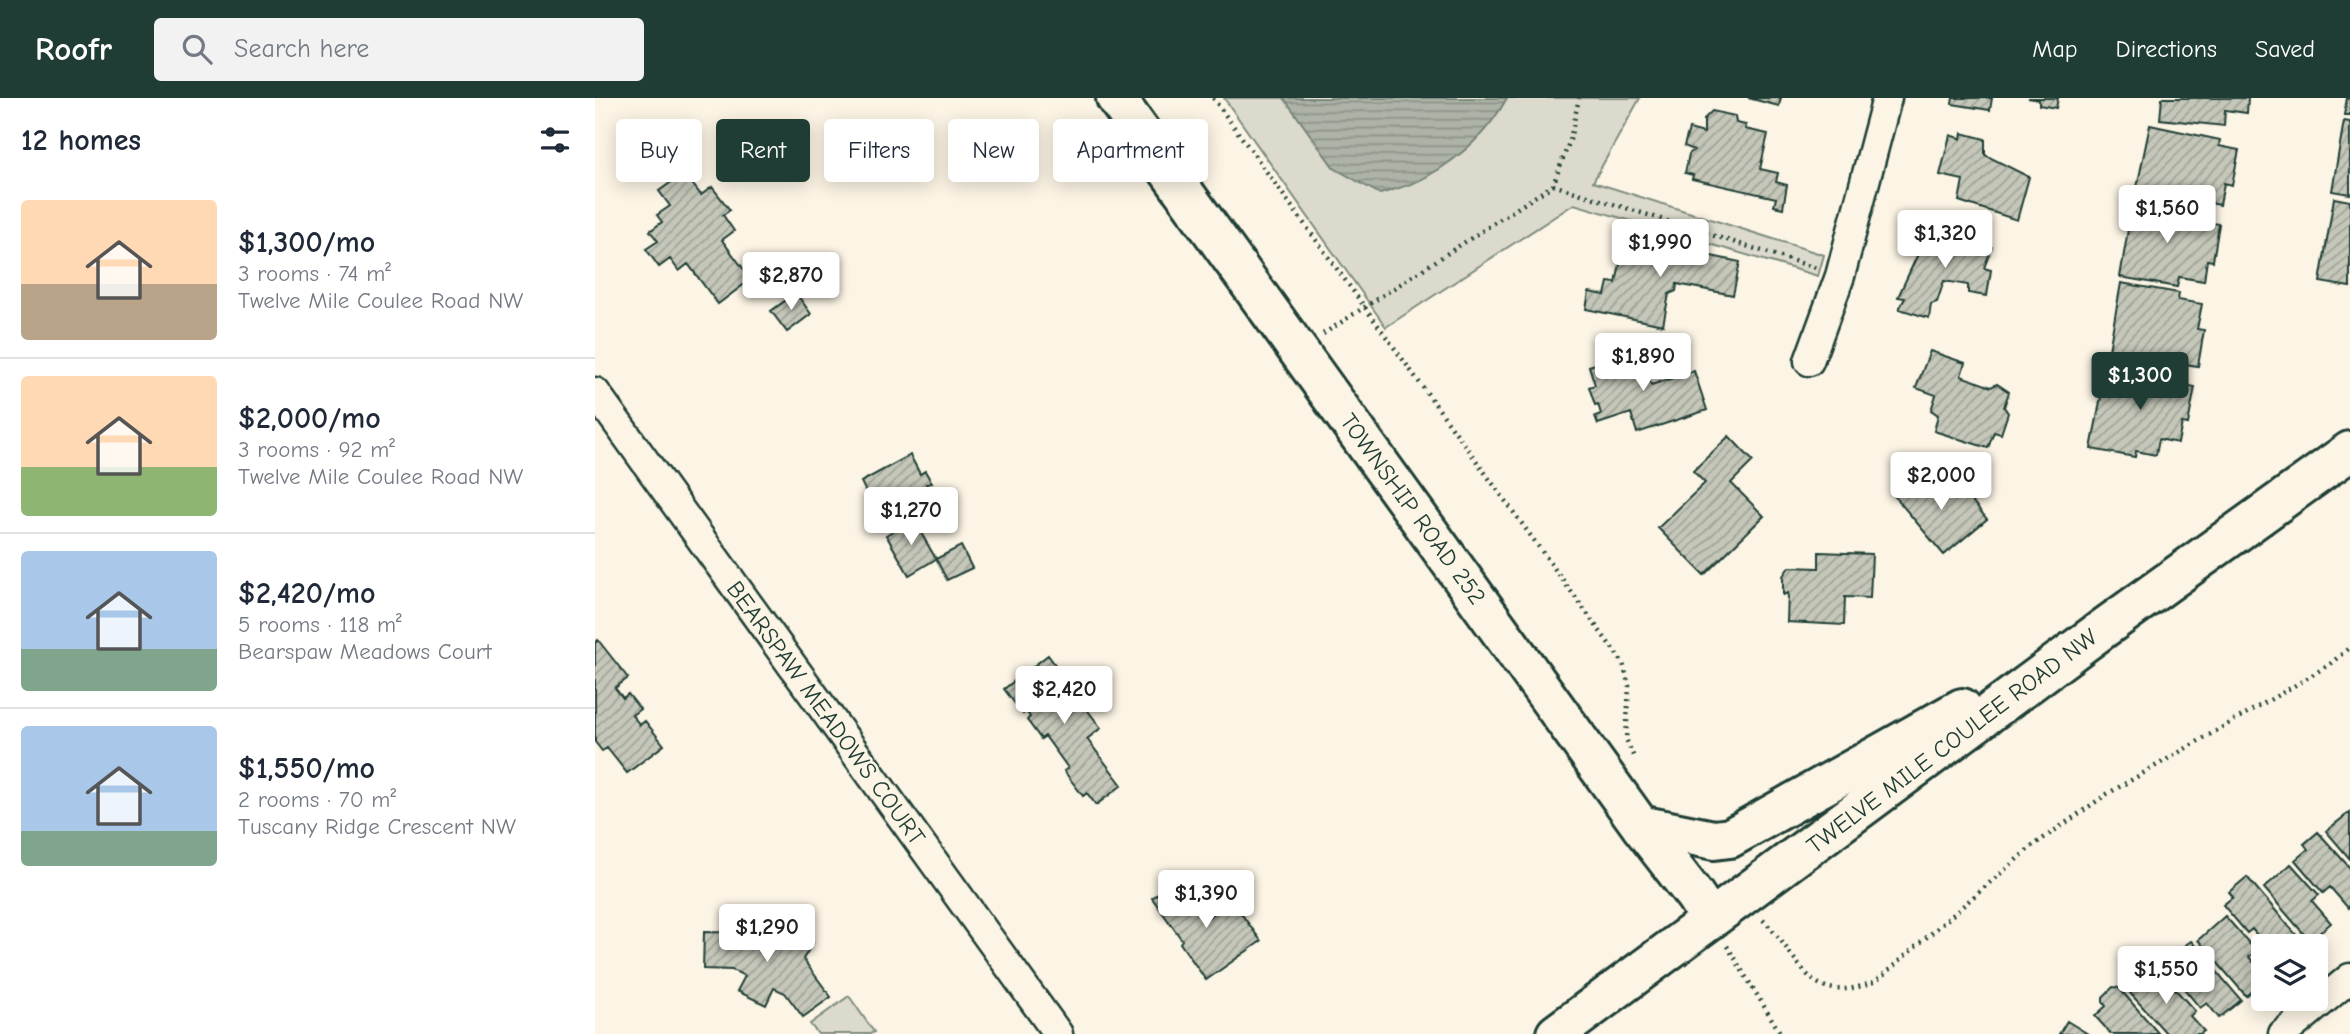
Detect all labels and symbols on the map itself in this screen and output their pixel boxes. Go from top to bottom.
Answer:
pin: $1,560 [2110,186,2224,245]
pin: $1,320 [1888,211,2002,270]
pin: $1,990 [1603,220,1717,279]
pin: $2,870 [734,252,848,312]
pin: $1,890 [1586,334,1700,393]
pin: $1,300 [2083,352,2197,412]
street label: TOWNSHIP ROAD 252 [1334,408,1492,610]
pin: $2,000 [1884,452,1998,512]
pin: $1,270 [854,488,968,547]
street label: BEARSPAW MEADOWS COURT [721,576,931,851]
street label: TWELVE MILE COULEE ROAD NW [1801,622,2103,859]
pin: $2,420 [1007,666,1121,726]
pin: $1,390 [1149,870,1263,930]
pin: $1,290 [710,904,824,964]
pin: $1,550 [2109,946,2223,1006]

